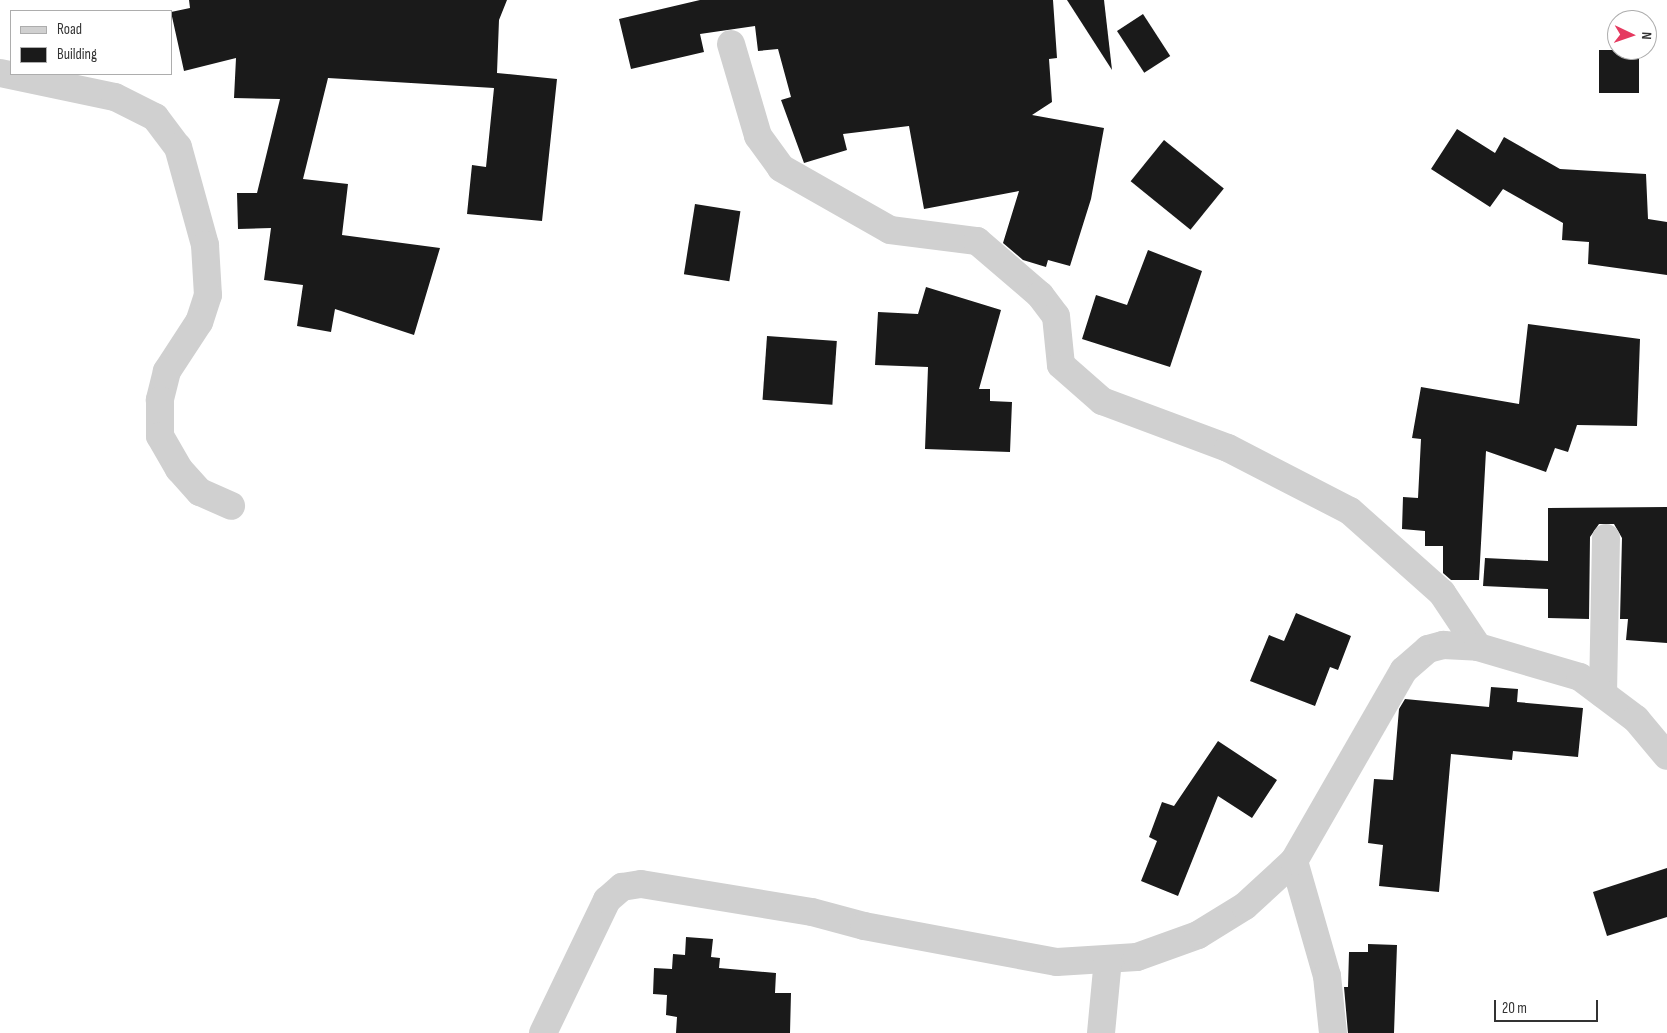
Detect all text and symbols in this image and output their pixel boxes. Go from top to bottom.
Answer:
legend [10,10,172,75]
north arrow [1607,10,1657,60]
text: Road [57,20,82,39]
text: N [1638,32,1655,40]
text: Building [57,45,97,64]
scale bar [1497,990,1601,1022]
text: 20 m [1502,999,1527,1018]

